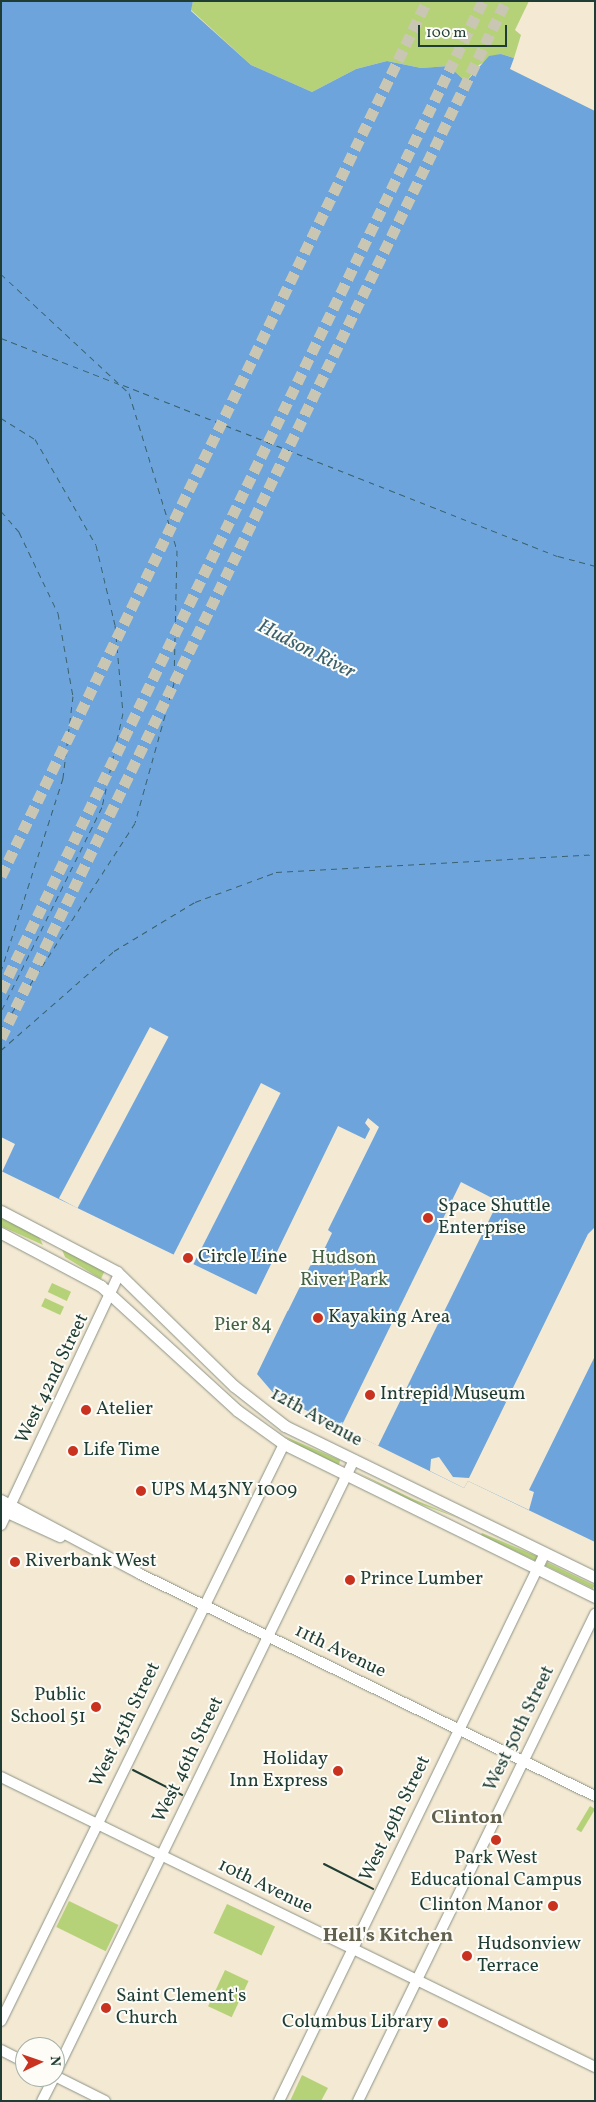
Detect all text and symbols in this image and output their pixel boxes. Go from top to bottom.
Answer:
scale bar [421,15,510,47]
text: 100 m [426,23,466,44]
water label: Hudson River [253,615,359,685]
place label: Space Shuttle Enterprise [438,1196,550,1240]
marker: Space Shuttle Enterprise [422,1212,434,1224]
place label: Circle Line [198,1247,287,1269]
park label: Hudson River Park [300,1248,388,1292]
marker: Circle Line [182,1252,194,1264]
place label: Kayaking Area [328,1307,450,1329]
street label: West 42nd Street [12,1310,94,1448]
marker: Kayaking Area [312,1312,324,1324]
park label: Pier 84 [214,1315,272,1337]
street label: 12th Avenue [266,1383,366,1453]
place label: Intrepid Museum [380,1384,526,1406]
marker: Intrepid Museum [364,1389,376,1401]
place label: Atelier [96,1399,153,1421]
marker: Atelier [80,1404,92,1416]
place label: Life Time [83,1440,160,1462]
marker: Life Time [67,1445,79,1457]
place label: UPS M43NY 1009 [151,1480,298,1502]
marker: UPS M43NY 1009 [135,1485,147,1497]
place label: Riverbank West [25,1551,157,1573]
marker: Riverbank West [9,1556,21,1568]
place label: Prince Lumber [360,1569,483,1591]
marker: Prince Lumber [344,1574,356,1586]
street label: 11th Avenue [291,1620,389,1684]
street label: West 45th Street [86,1659,166,1791]
street label: West 50th Street [480,1662,560,1796]
place label: Public School 51 [10,1685,86,1729]
street label: West 46th Street [149,1693,229,1827]
marker: Public School 51 [90,1701,102,1713]
place label: Holiday Inn Express [229,1749,328,1793]
street label: West 49th Street [356,1752,436,1886]
marker: Holiday Inn Express [332,1765,344,1777]
district label: Clinton [431,1806,503,1830]
marker: Park West Educational Campus [490,1834,502,1846]
place label: Park West Educational Campus [410,1848,582,1892]
street label: 10th Avenue [214,1854,316,1920]
place label: Clinton Manor [420,1895,543,1917]
marker: Clinton Manor [547,1900,559,1912]
district label: Hell's Kitchen [323,1924,453,1948]
place label: Hudsonview Terrace [477,1934,581,1978]
marker: Hudsonview Terrace [461,1950,473,1962]
place label: Saint Clement's Church [116,1986,246,2030]
marker: Saint Clement's Church [100,2002,112,2014]
place label: Columbus Library [282,2012,433,2034]
marker: Columbus Library [437,2017,449,2029]
north arrow [15,2037,65,2087]
text: N [45,2056,64,2067]

